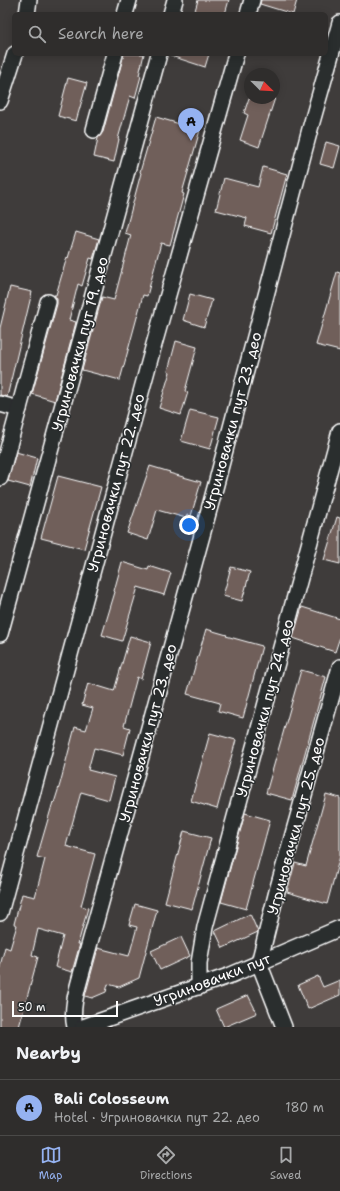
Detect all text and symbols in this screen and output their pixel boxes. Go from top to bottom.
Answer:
search box [12,12,328,56]
icon: search [26,23,48,45]
text: Search here [58,24,144,44]
north arrow [244,68,280,104]
pin: A [178,108,204,141]
street label: Угриновачки пут 19. део [47,254,113,434]
street label: Угриновачки пут 23. део [200,329,266,513]
street label: Угриновачки пут 22. део [83,391,149,575]
your location [179,515,199,535]
street label: Угриновачки пут 24. део [232,617,298,799]
street label: Угриновачки пут 23. део [115,641,181,825]
street label: Угриновачки пут 25. део [263,735,329,917]
street label: Угриновачки пут [151,948,274,1012]
scale bar [12,999,118,1018]
text: 50 m [18,1000,46,1015]
text: Nearby [16,1042,81,1064]
text: Bali Colosseum [54,1089,169,1109]
text: A [24,1099,34,1116]
text: 180 m [285,1099,324,1116]
text: Hotel · Угриновачки пут 22. део [54,1109,260,1126]
tab: Map [39,1144,62,1183]
tab: Directions [140,1144,192,1183]
tab: Saved [270,1144,301,1183]

